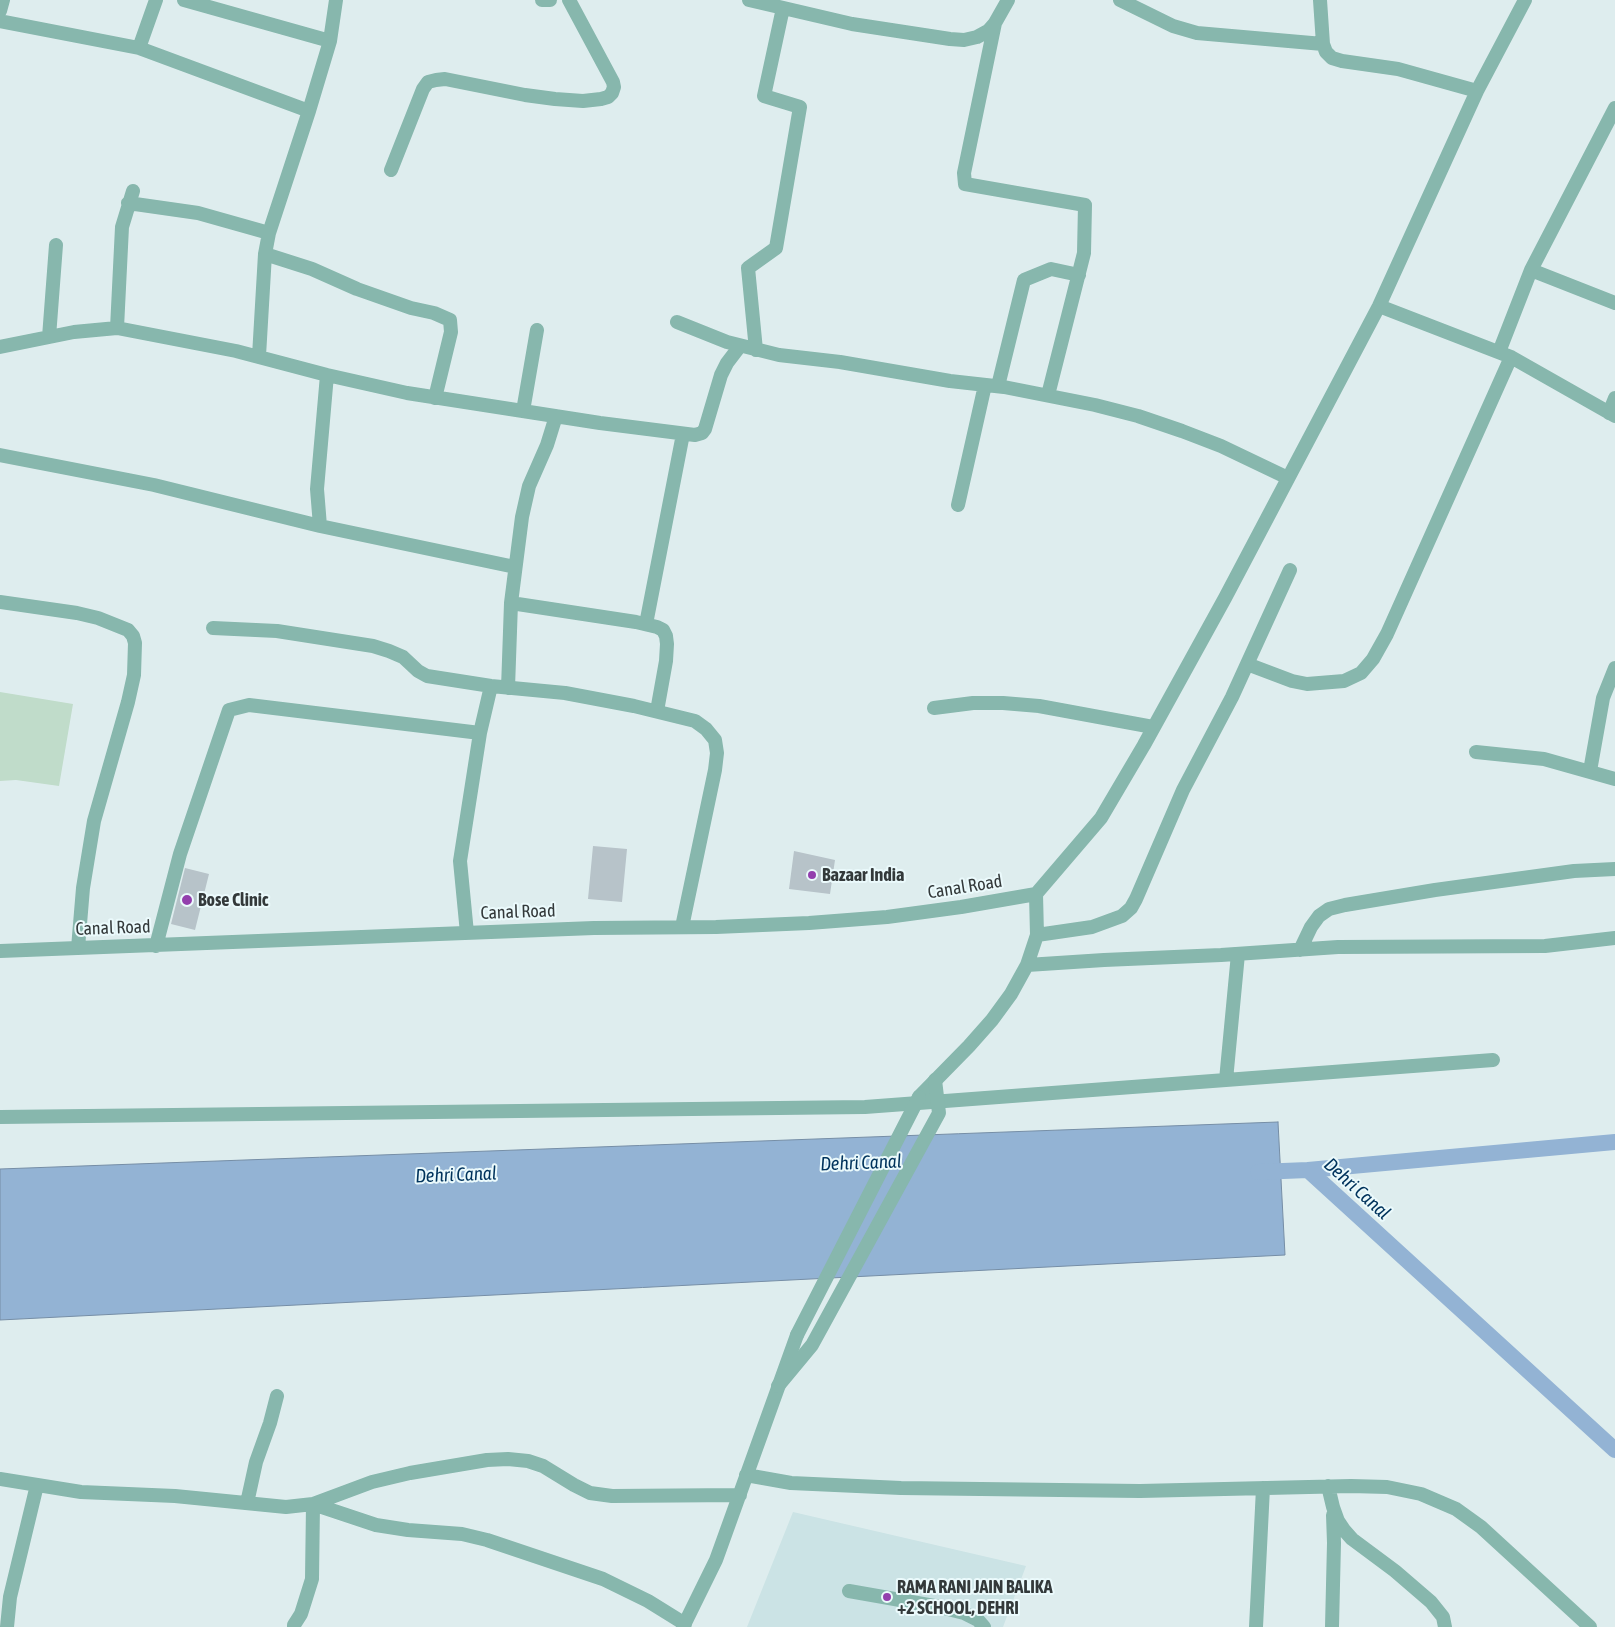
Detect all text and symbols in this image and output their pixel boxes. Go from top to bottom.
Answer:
place label: Bazaar India [822,864,904,886]
marker: Bazaar India [806,869,818,881]
street label: Canal Road [926,870,1004,904]
place label: Bose Clinic [198,889,269,911]
marker: Bose Clinic [180,893,194,907]
street label: Canal Road [480,900,556,924]
street label: Canal Road [75,916,151,940]
water label: Dehri Canal [820,1150,902,1176]
water label: Dehri Canal [1319,1153,1395,1225]
water label: Dehri Canal [415,1162,497,1188]
place label: RAMA RANI JAIN BALIKA +2 SCHOOL, DEHRI [897,1576,1052,1618]
marker: RAMA RANI JAIN BALIKA +2 SCHOOL, DEHRI [881,1591,893,1603]

